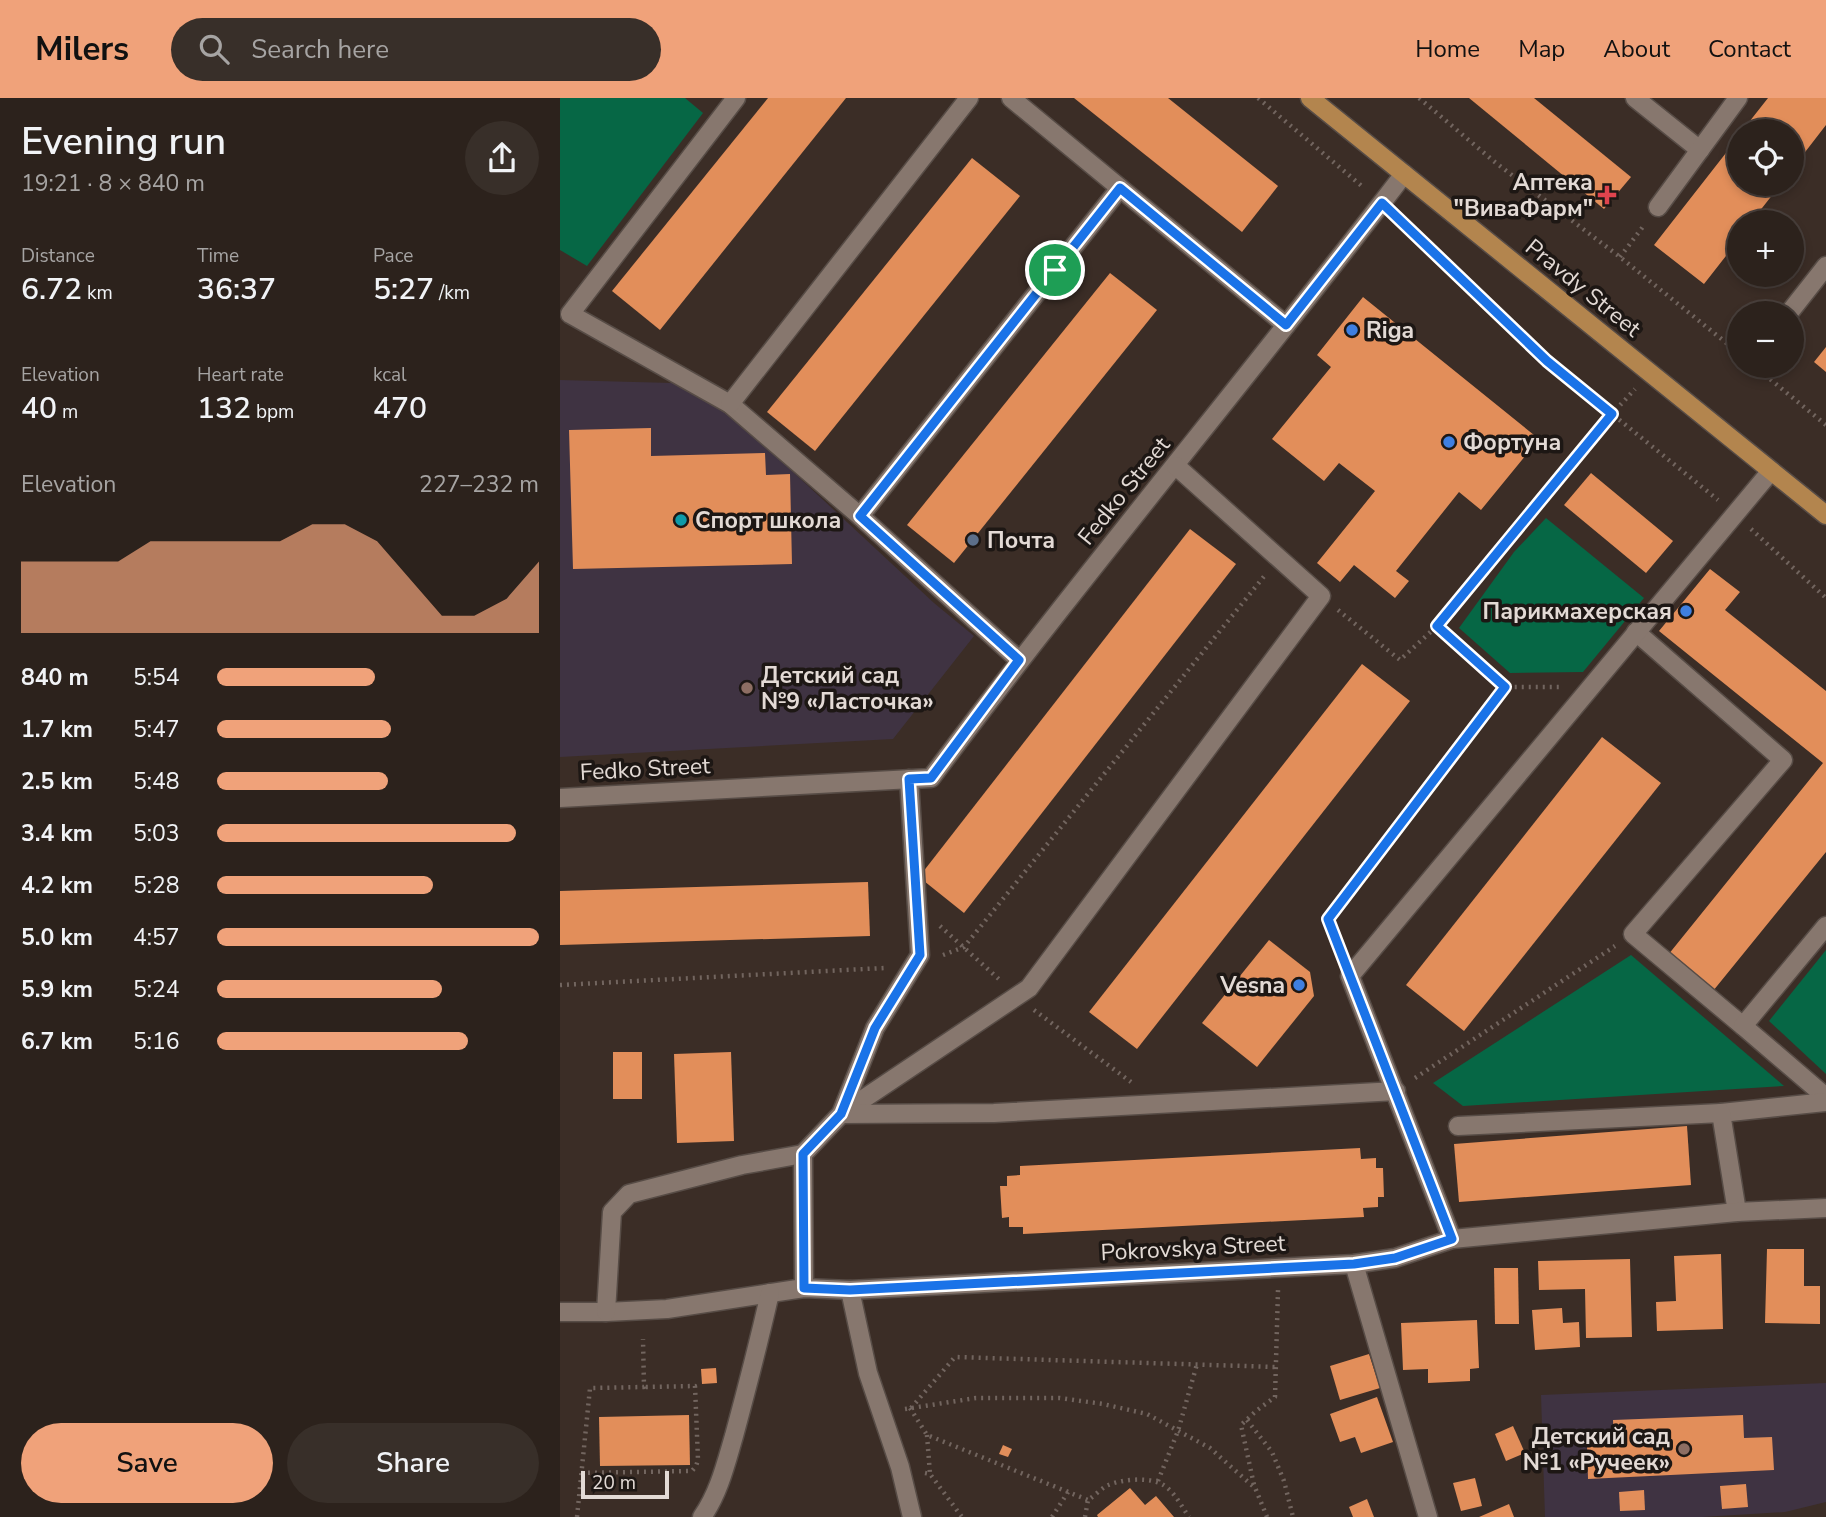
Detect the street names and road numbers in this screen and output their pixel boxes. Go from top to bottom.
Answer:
street label: Pravdy Street [1519,232,1648,345]
street label: Fedko Street [1071,430,1178,551]
street label: Fedko Street [579,750,712,788]
street label: Pokrovskya Street [1100,1228,1287,1268]

